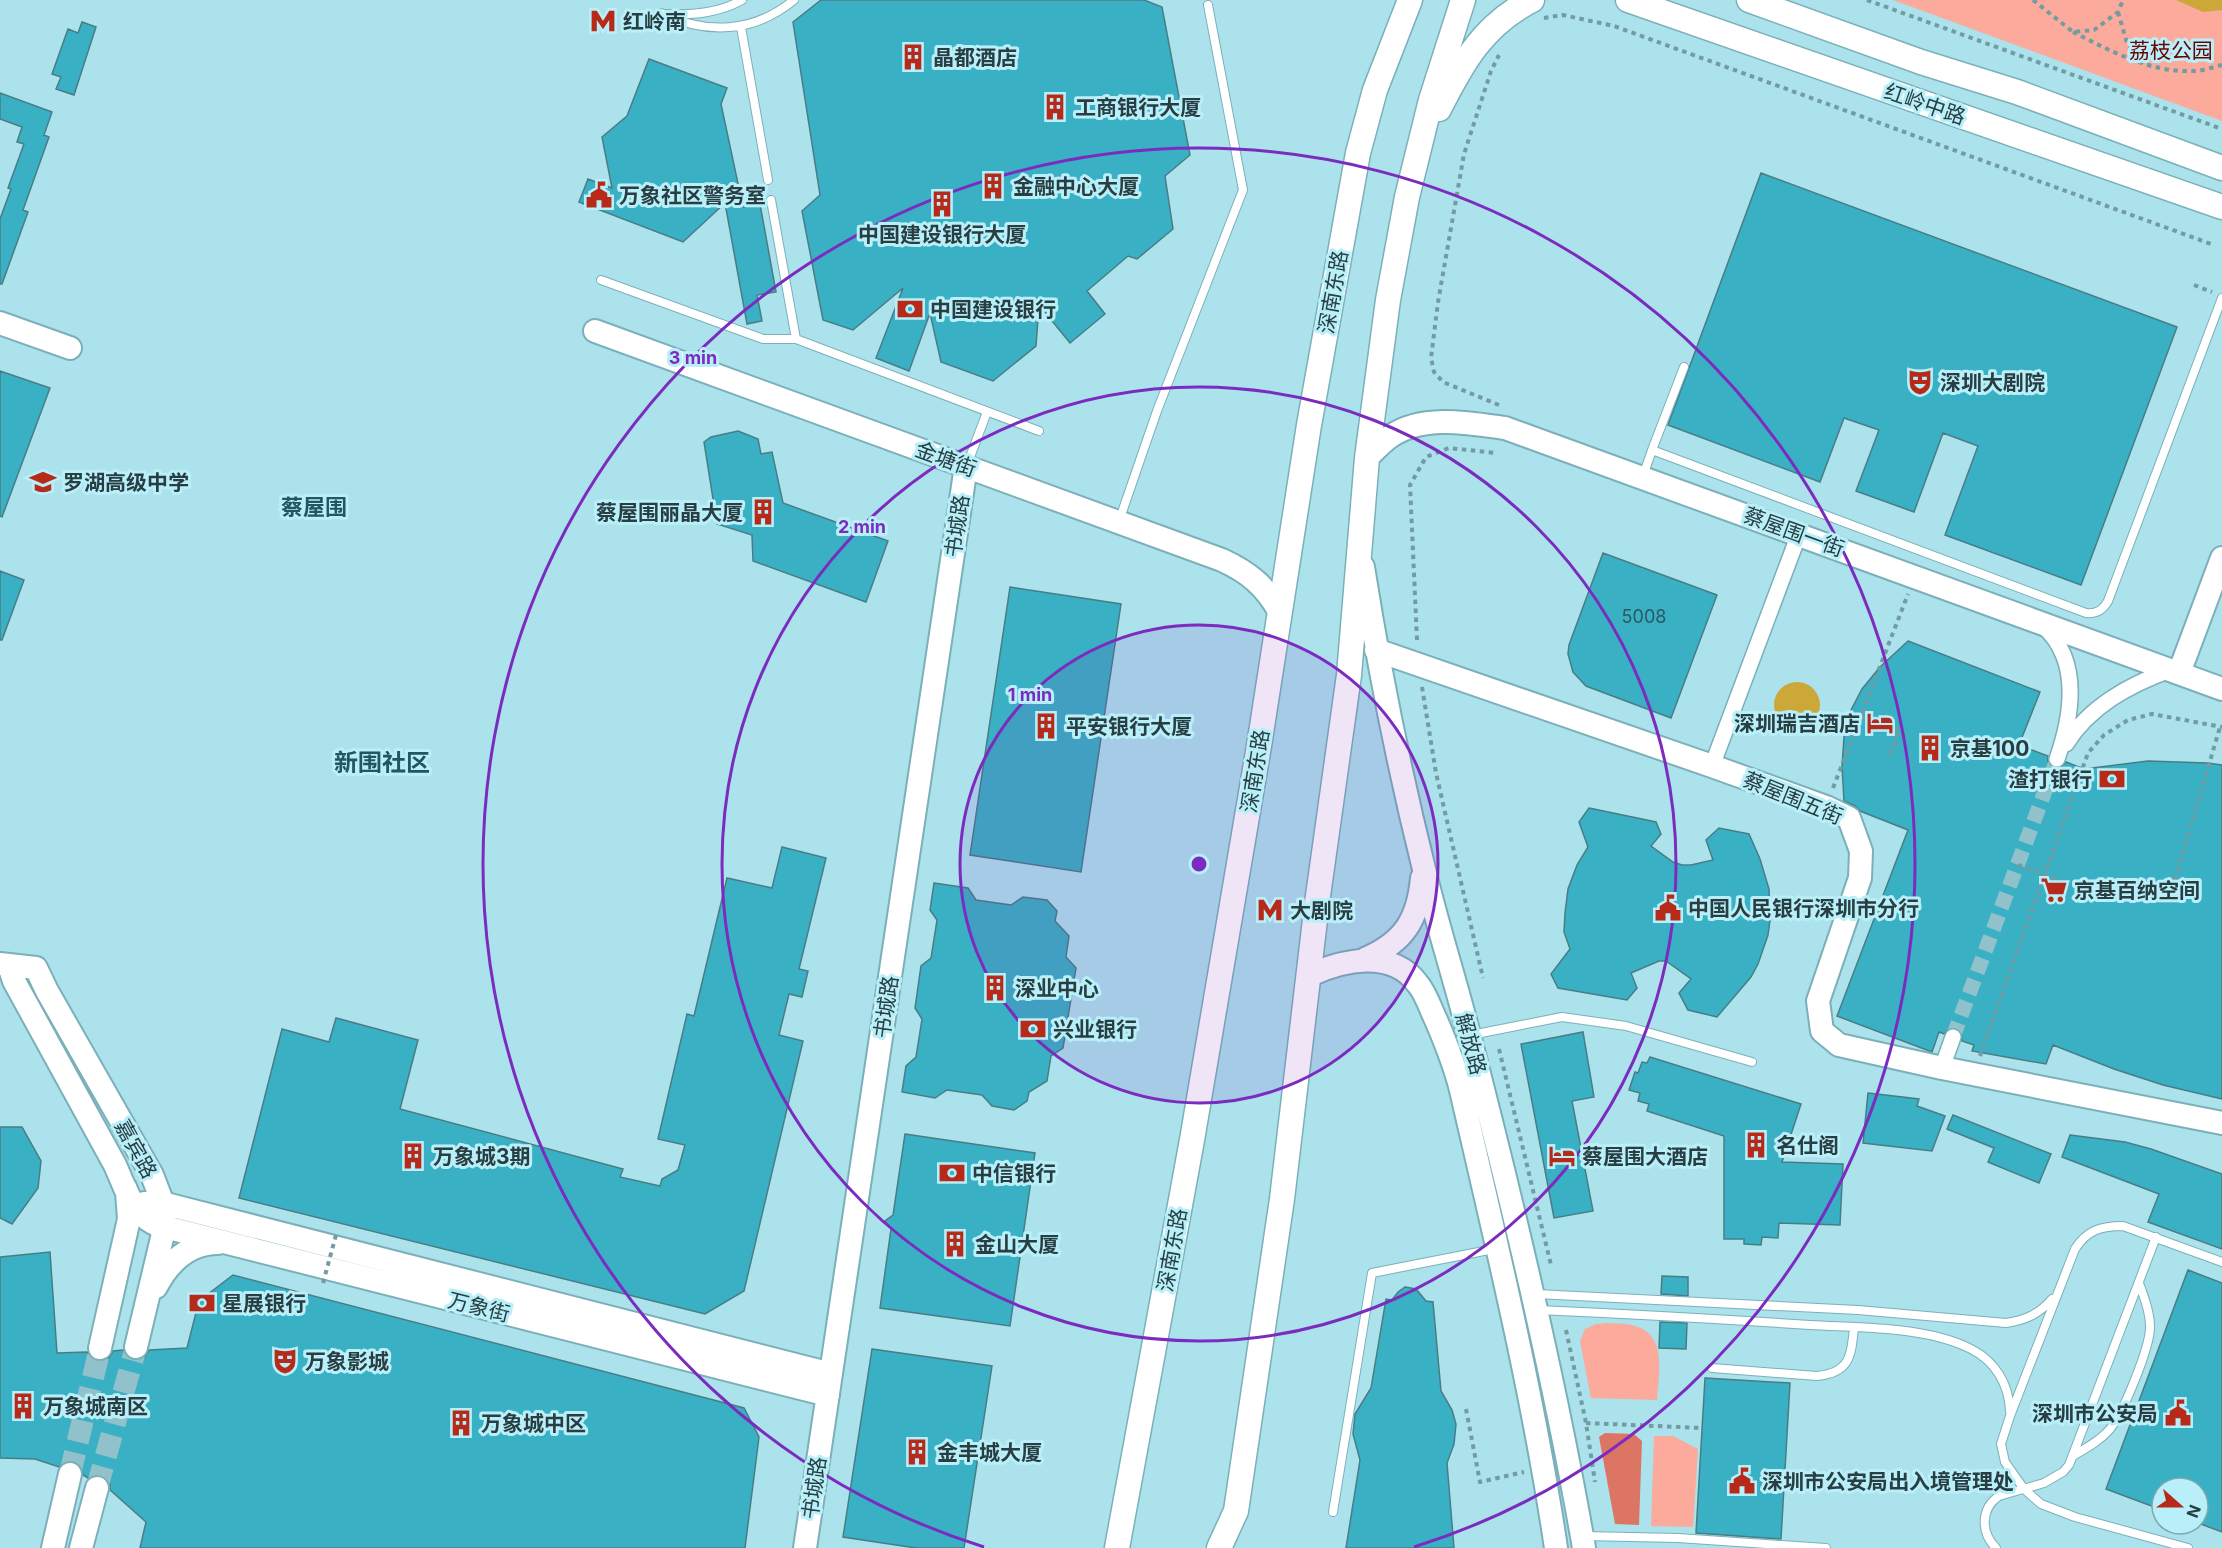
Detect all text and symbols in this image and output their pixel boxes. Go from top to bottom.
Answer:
metro station icon: 红岭南 [588,6,618,36]
place label: 红岭南 [623,9,686,34]
park label: 荔枝公园 [2129,38,2213,63]
building icon: 晶都酒店 [898,42,928,72]
place label: 晶都酒店 [933,45,1017,70]
street label: 红岭中路 [1881,79,1969,129]
building icon: 工商银行大厦 [1040,92,1070,122]
place label: 工商银行大厦 [1075,95,1201,120]
building icon: 金融中心大厦 [978,171,1008,201]
place label: 金融中心大厦 [1013,174,1139,199]
public building icon: 万象社区警务室 [584,180,614,210]
place label: 万象社区警务室 [619,183,766,208]
building icon: 中国建设银行大厦 [927,189,957,219]
place label: 中国建设银行大厦 [858,222,1026,247]
street label: 深南东路 [1313,248,1353,336]
bank icon: 中国建设银行 [895,294,925,324]
place label: 中国建设银行 [930,297,1056,322]
text: 3 min [669,347,717,368]
theatre icon: 深圳大剧院 [1905,367,1935,397]
place label: 深圳大剧院 [1940,370,2045,395]
street label: 金塘街 [912,436,980,482]
school or university icon: 罗湖高级中学 [28,467,58,497]
place label: 罗湖高级中学 [63,470,189,495]
street label: 书城路 [940,493,974,559]
district label: 蔡屋围 [281,494,347,520]
building icon: 蔡屋围丽晶大厦 [748,497,778,527]
place label: 蔡屋围丽晶大厦 [596,500,743,525]
street label: 蔡屋围一街 [1740,502,1848,562]
text: 2 min [838,516,886,537]
house number: 5008 [1622,606,1666,627]
text: 1 min [1008,684,1052,705]
hotel icon: 深圳瑞吉酒店 [1865,708,1895,738]
building icon: 平安银行大厦 [1031,711,1061,741]
place label: 深圳瑞吉酒店 [1734,711,1860,736]
place label: 平安银行大厦 [1066,714,1192,739]
street label: 深南东路 [1236,728,1274,814]
building icon: 京基100 [1915,733,1945,763]
place label: 京基100 [1950,736,2029,761]
district label: 新围社区 [334,748,430,777]
bank icon: 渣打银行 [2097,764,2127,794]
street label: 蔡屋围五街 [1740,767,1846,829]
place label: 渣打银行 [2008,767,2092,792]
centre of rings [1189,854,1209,874]
supermarket icon: 京基百纳空间 [2039,875,2069,905]
place label: 京基百纳空间 [2074,878,2200,903]
public building icon: 中国人民银行深圳市分行 [1653,893,1683,923]
metro station icon: 大剧院 [1255,895,1285,925]
place label: 中国人民银行深圳市分行 [1688,896,1919,921]
place label: 大剧院 [1290,898,1353,923]
building icon: 深业中心 [980,973,1010,1003]
street label: 书城路 [869,974,903,1040]
place label: 深业中心 [1015,976,1099,1001]
street label: 解放路 [1451,1010,1491,1078]
bank icon: 兴业银行 [1018,1014,1048,1044]
place label: 兴业银行 [1053,1017,1137,1042]
street label: 嘉宾路 [110,1115,162,1183]
building icon: 名仕阁 [1741,1130,1771,1160]
place label: 名仕阁 [1776,1133,1839,1158]
building icon: 万象城3期 [398,1141,428,1171]
hotel icon: 蔡屋围大酒店 [1547,1141,1577,1171]
place label: 万象城3期 [433,1144,531,1169]
place label: 蔡屋围大酒店 [1582,1144,1708,1169]
bank icon: 中信银行 [937,1158,967,1188]
place label: 中信银行 [972,1161,1056,1186]
street label: 深南东路 [1152,1206,1192,1294]
building icon: 金山大厦 [940,1229,970,1259]
place label: 金山大厦 [975,1232,1059,1257]
street label: 万象街 [445,1287,513,1327]
bank icon: 星展银行 [187,1288,217,1318]
place label: 星展银行 [222,1291,306,1316]
theatre icon: 万象影城 [270,1346,300,1376]
place label: 万象影城 [305,1349,389,1374]
building icon: 万象城南区 [8,1391,38,1421]
place label: 万象城南区 [43,1394,148,1419]
public building icon: 深圳市公安局 [2163,1398,2193,1428]
place label: 深圳市公安局 [2032,1401,2158,1426]
building icon: 万象城中区 [446,1408,476,1438]
place label: 万象城中区 [481,1411,586,1436]
building icon: 金丰城大厦 [902,1437,932,1467]
place label: 金丰城大厦 [937,1440,1042,1465]
street label: 书城路 [797,1455,831,1521]
public building icon: 深圳市公安局出入境管理处 [1727,1466,1757,1496]
place label: 深圳市公安局出入境管理处 [1762,1469,2014,1494]
north arrow [2150,1476,2210,1536]
text: N [2182,1502,2206,1521]

